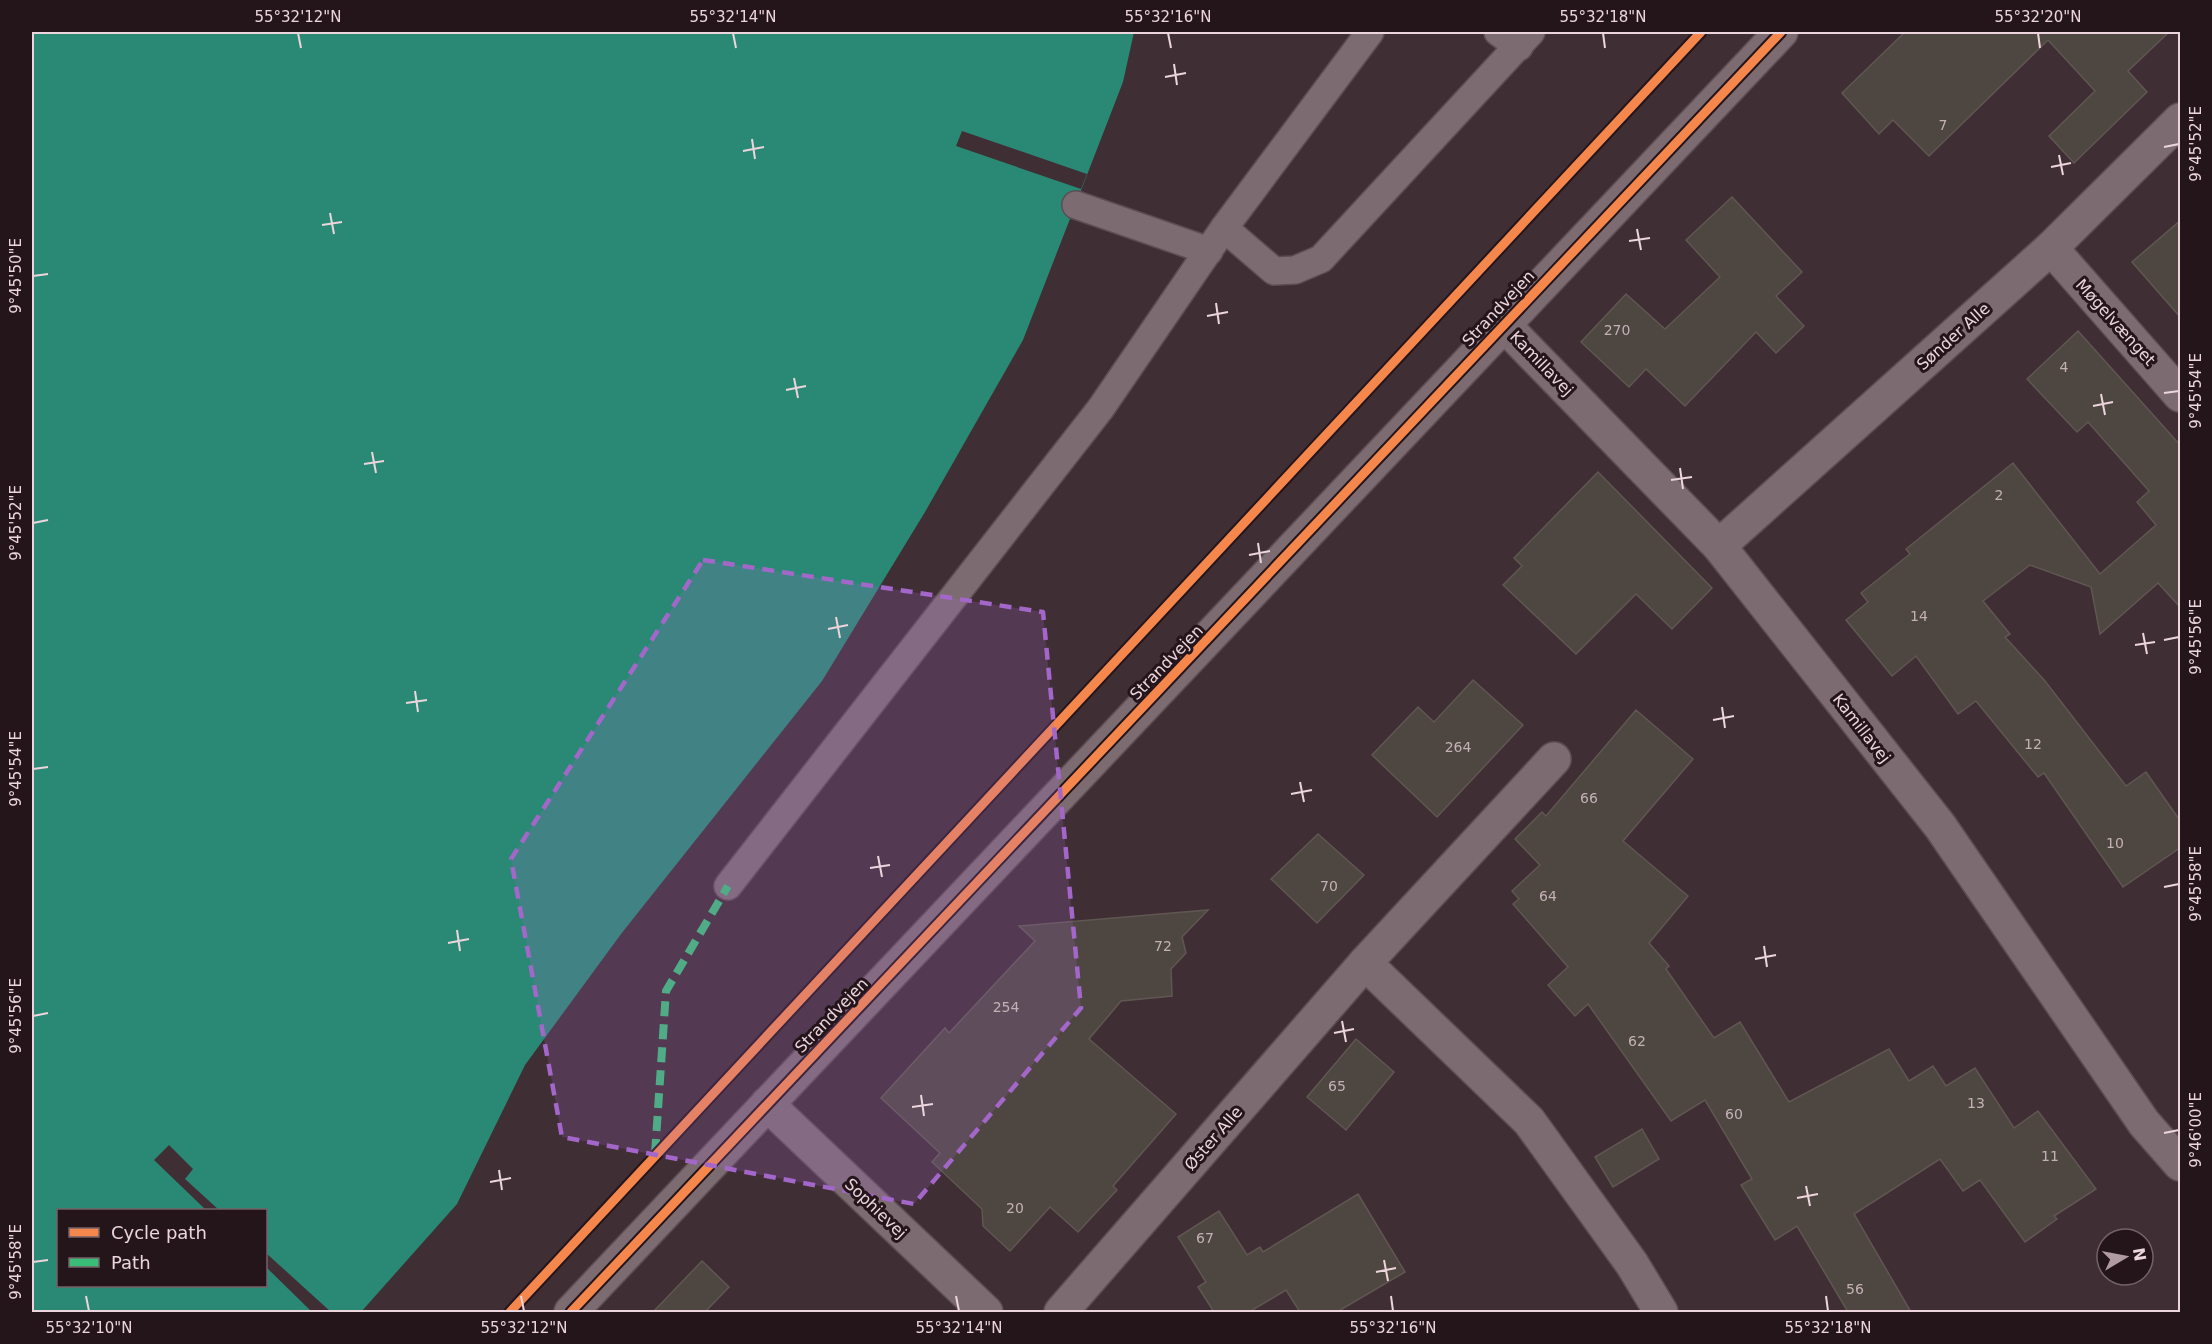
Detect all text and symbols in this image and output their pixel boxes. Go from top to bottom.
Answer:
text: 55°32'12"N [254,8,342,26]
text: 55°32'14"N [689,8,777,26]
text: 55°32'16"N [1124,8,1212,26]
text: 55°32'18"N [1559,8,1647,26]
text: 55°32'20"N [1994,8,2082,26]
text: 9°45'52"E [2187,106,2205,182]
house number: 7 [1939,117,1947,133]
text: 9°45'50"E [7,238,25,314]
street label: Strandvejen [1458,266,1538,350]
street label: Møgelvænget [2072,275,2159,369]
street label: Sønder Alle [1913,299,1994,374]
house number: 270 [1604,322,1630,338]
street label: Kamillavej [1506,327,1577,400]
text: 9°45'54"E [2187,353,2205,429]
house number: 4 [2060,359,2069,375]
text: 9°45'52"E [7,485,25,561]
house number: 2 [1995,487,2003,503]
text: 9°45'56"E [2187,599,2205,675]
house number: 14 [1910,608,1928,624]
street label: Strandvejen [1126,621,1207,704]
street label: Kamillavej [1829,690,1894,767]
text: 9°45'54"E [7,731,25,807]
house number: 12 [2024,736,2042,752]
house number: 264 [1445,739,1471,755]
house number: 66 [1580,790,1598,806]
house number: 10 [2106,835,2124,851]
text: 9°45'58"E [2187,846,2205,922]
house number: 70 [1320,878,1338,894]
house number: 64 [1539,888,1557,904]
house number: 72 [1154,938,1172,954]
street label: Strandvejen [791,974,872,1057]
text: 9°45'56"E [7,978,25,1054]
house number: 254 [993,999,1019,1015]
house number: 62 [1628,1033,1646,1049]
house number: 65 [1328,1078,1346,1094]
text: 9°46'00"E [2187,1092,2205,1168]
house number: 13 [1967,1095,1985,1111]
street label: Øster Alle [1180,1103,1246,1174]
house number: 60 [1725,1106,1743,1122]
house number: 11 [2041,1148,2059,1164]
street label: Sophievej [841,1174,910,1242]
house number: 20 [1006,1200,1024,1216]
legend [57,1209,267,1287]
text: Cycle path [111,1222,207,1243]
text: 9°45'58"E [7,1224,25,1300]
north arrow [2095,1227,2155,1287]
house number: 67 [1196,1230,1214,1246]
text: N [2129,1246,2150,1263]
text: Path [111,1252,151,1273]
house number: 56 [1846,1281,1864,1297]
text: 55°32'10"N [45,1319,133,1337]
text: 55°32'12"N [480,1319,568,1337]
text: 55°32'14"N [915,1319,1003,1337]
text: 55°32'16"N [1349,1319,1437,1337]
text: 55°32'18"N [1784,1319,1872,1337]

